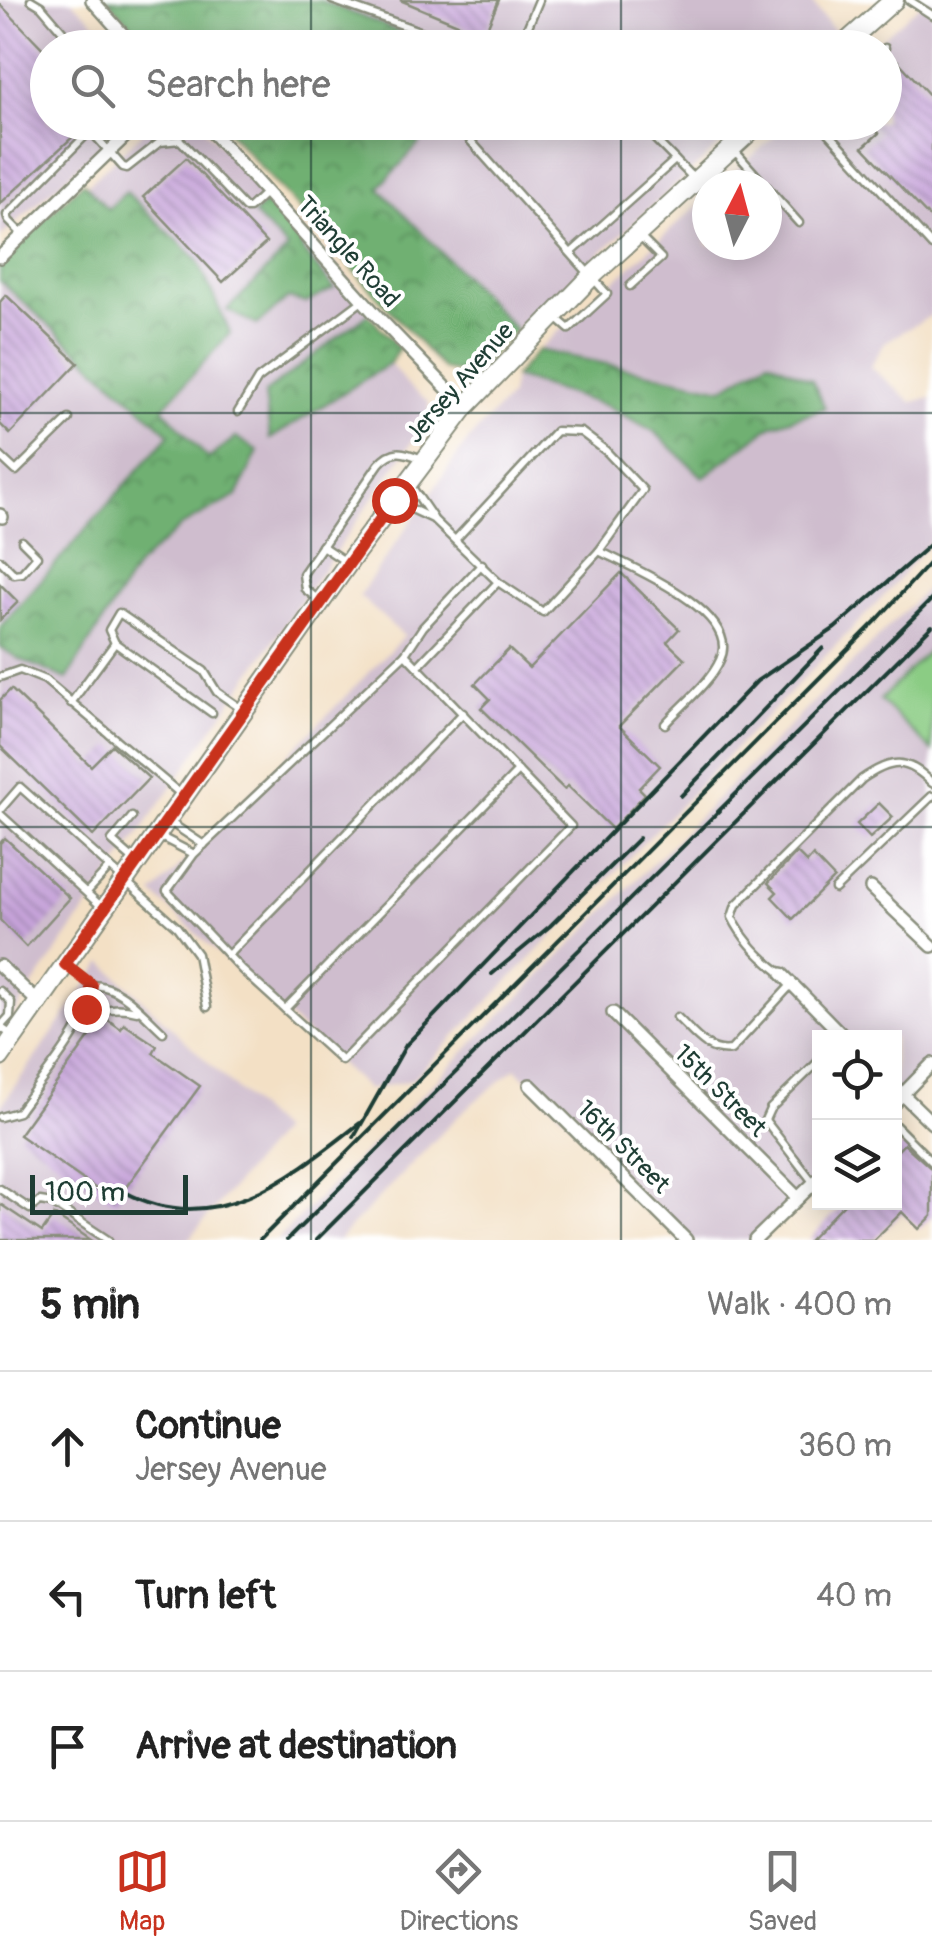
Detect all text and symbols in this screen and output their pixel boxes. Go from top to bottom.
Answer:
search box [30,30,902,140]
icon: search [65,58,120,113]
text: Search here [145,61,331,109]
north arrow [692,170,782,260]
street label: Triangle Road [290,190,406,314]
street label: Jersey Avenue [399,316,521,450]
route start [372,478,418,524]
route end [64,987,110,1033]
map controls [812,1030,902,1210]
button: locate [812,1030,902,1120]
street label: 15th Street [667,1038,773,1145]
street label: 16th Street [570,1094,677,1201]
button: layers [812,1120,902,1210]
scale bar [30,1170,188,1214]
text: 100 m [45,1175,125,1210]
text: 5 min [40,1279,140,1331]
text: Walk · 400 m [707,1285,892,1325]
text: Continue [135,1402,281,1450]
icon: ahead [40,1419,95,1474]
text: 360 m [798,1426,892,1466]
text: Jersey Avenue [135,1450,327,1490]
icon: left [40,1569,95,1624]
text: Turn left [135,1572,276,1620]
text: 40 m [816,1576,892,1616]
icon: arrive [40,1719,95,1774]
text: Arrive at destination [135,1722,457,1770]
tab: Map [115,1844,170,1939]
tab: Directions [399,1844,518,1939]
tab: Saved [748,1844,817,1939]

